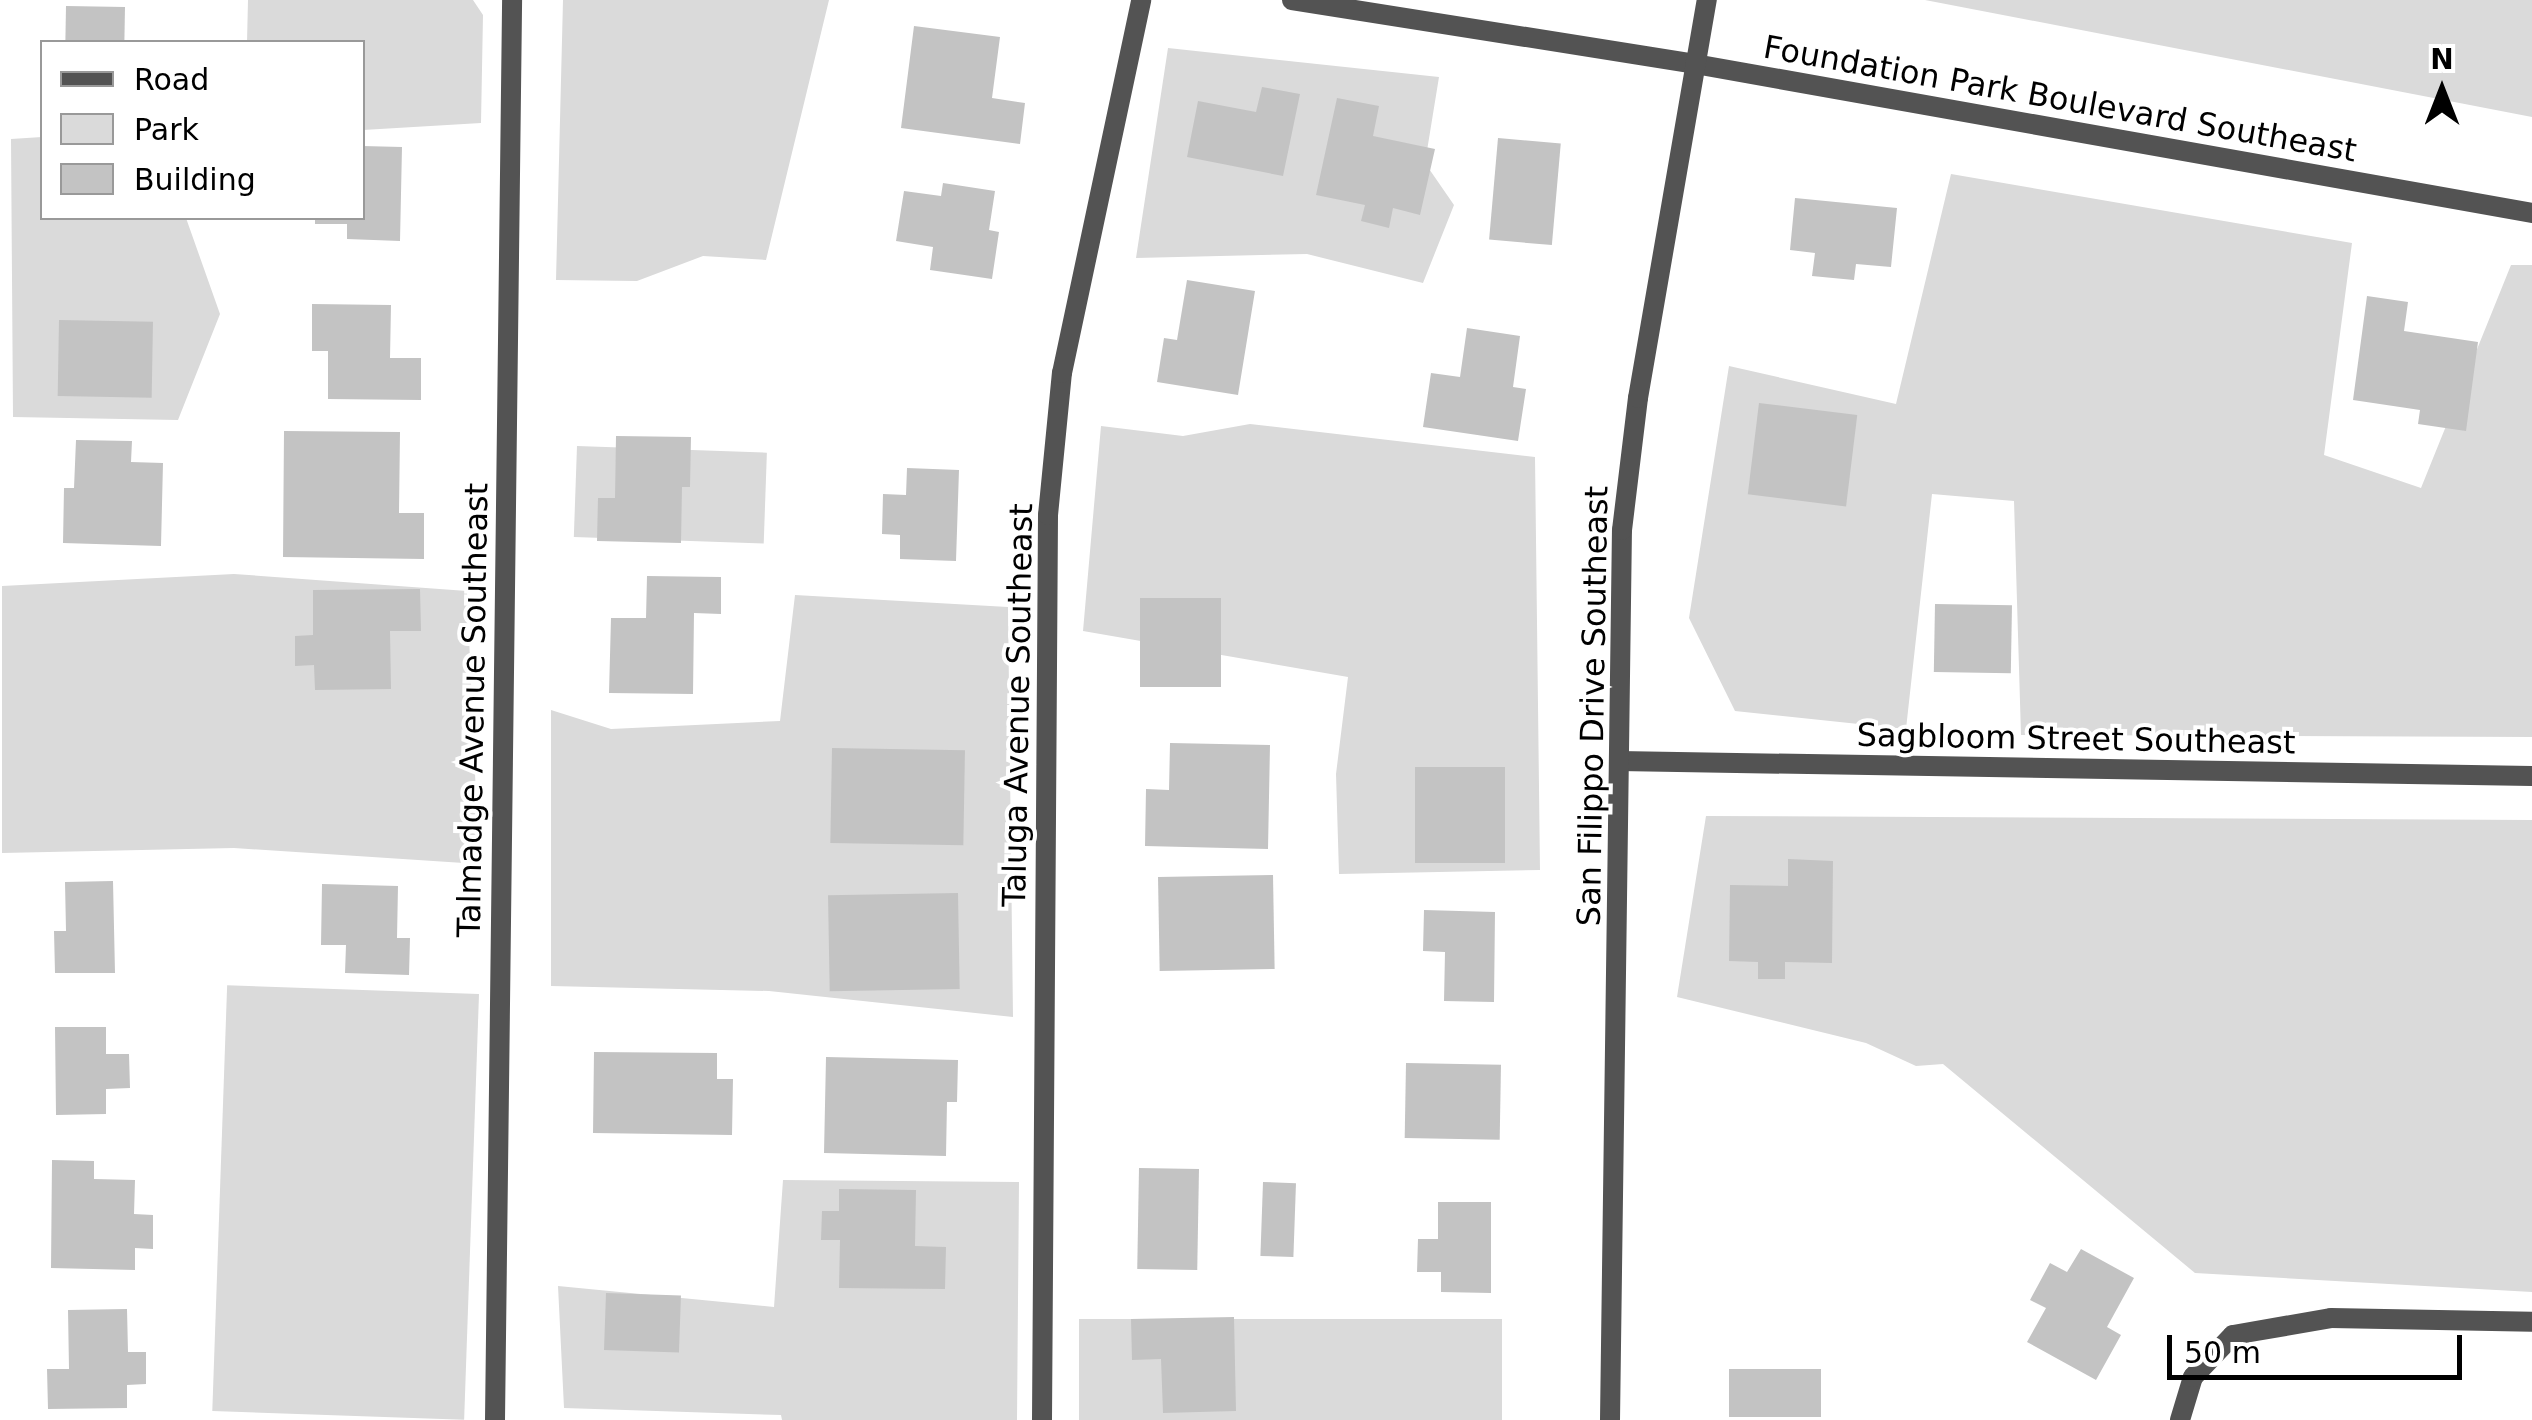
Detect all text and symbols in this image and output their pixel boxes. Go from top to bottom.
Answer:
street label: Foundation Park Boulevard Southeast [1760,28,2360,170]
legend [40,40,365,220]
north arrow [2392,40,2492,140]
text: N [2430,43,2454,76]
text: Road [134,62,209,97]
text: Park [134,112,199,147]
text: Building [134,162,256,197]
street label: Talmadge Avenue Southeast [450,482,496,938]
street label: San Filippo Drive Southeast [1570,485,1616,927]
street label: Taluga Avenue Southeast [995,503,1041,907]
street label: Sagbloom Street Southeast [1856,716,2296,762]
scale bar [2172,1315,2467,1377]
text: 50 m [2184,1335,2261,1370]

